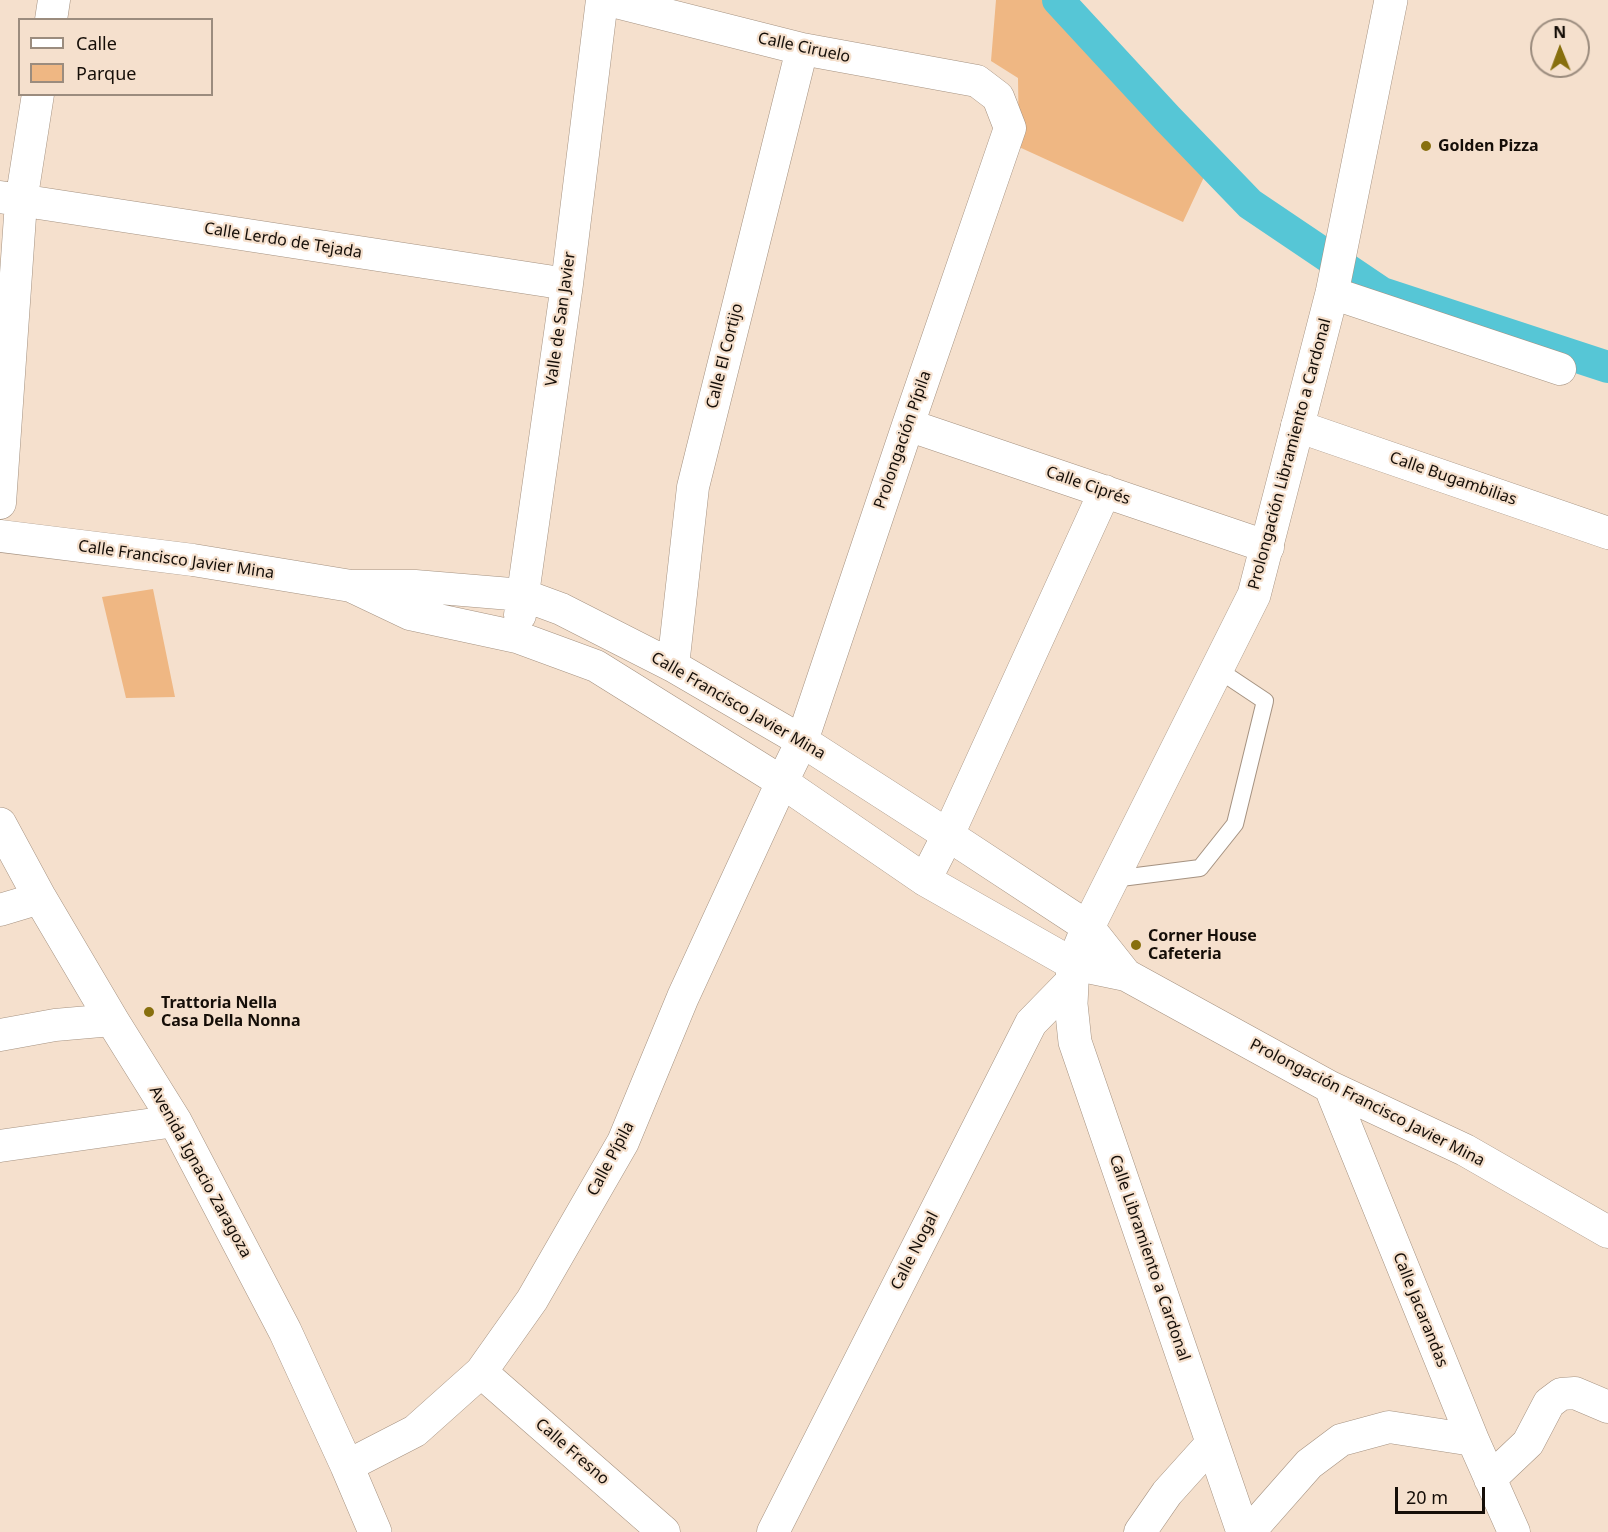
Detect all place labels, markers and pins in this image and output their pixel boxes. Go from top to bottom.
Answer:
place label: Golden Pizza [1438,136,1539,156]
marker: Golden Pizza [1419,139,1433,153]
place label: Corner House Cafeteria [1148,926,1257,964]
marker: Corner House Cafeteria [1129,938,1143,952]
place label: Trattoria Nella Casa Della Nonna [161,993,301,1031]
marker: Trattoria Nella Casa Della Nonna [142,1005,156,1019]

